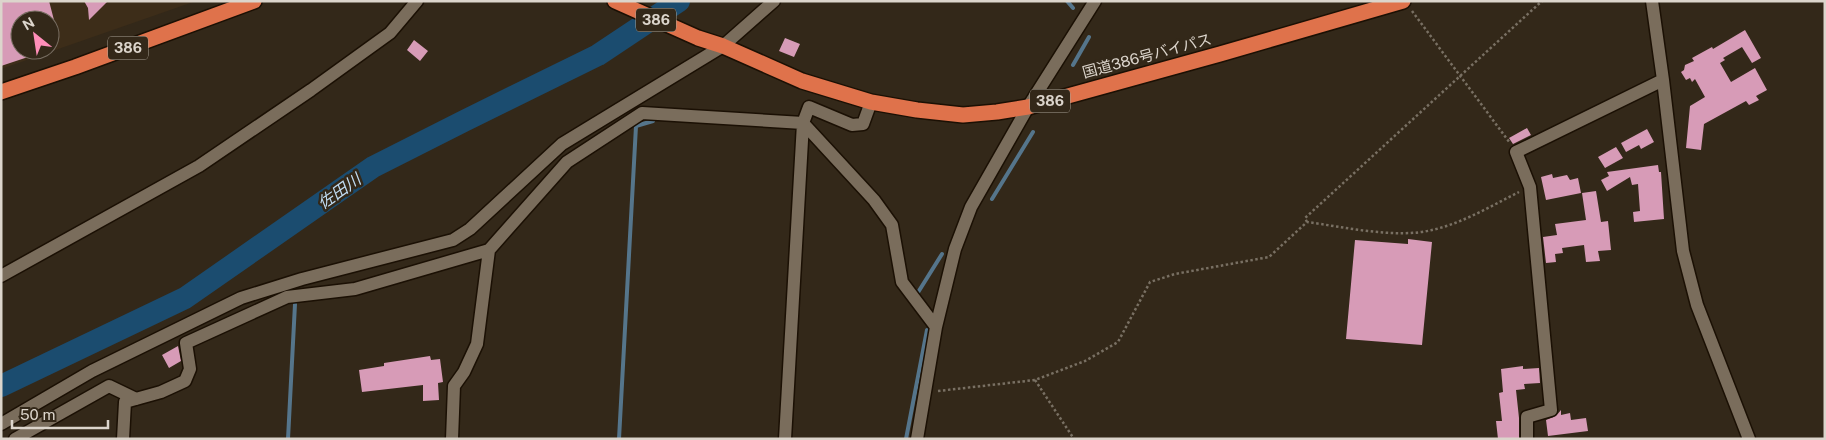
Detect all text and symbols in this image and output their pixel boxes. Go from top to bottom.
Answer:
road number: 386 [636,8,676,32]
north arrow [10,10,60,60]
text: N [20,14,37,33]
street label: 国道386号バイパス [1080,30,1213,81]
road number: 386 [108,36,148,59]
road number: 386 [1030,90,1070,112]
water label: 佐田川 [314,169,366,213]
scale bar [12,398,109,430]
text: 50 m [20,406,55,423]

